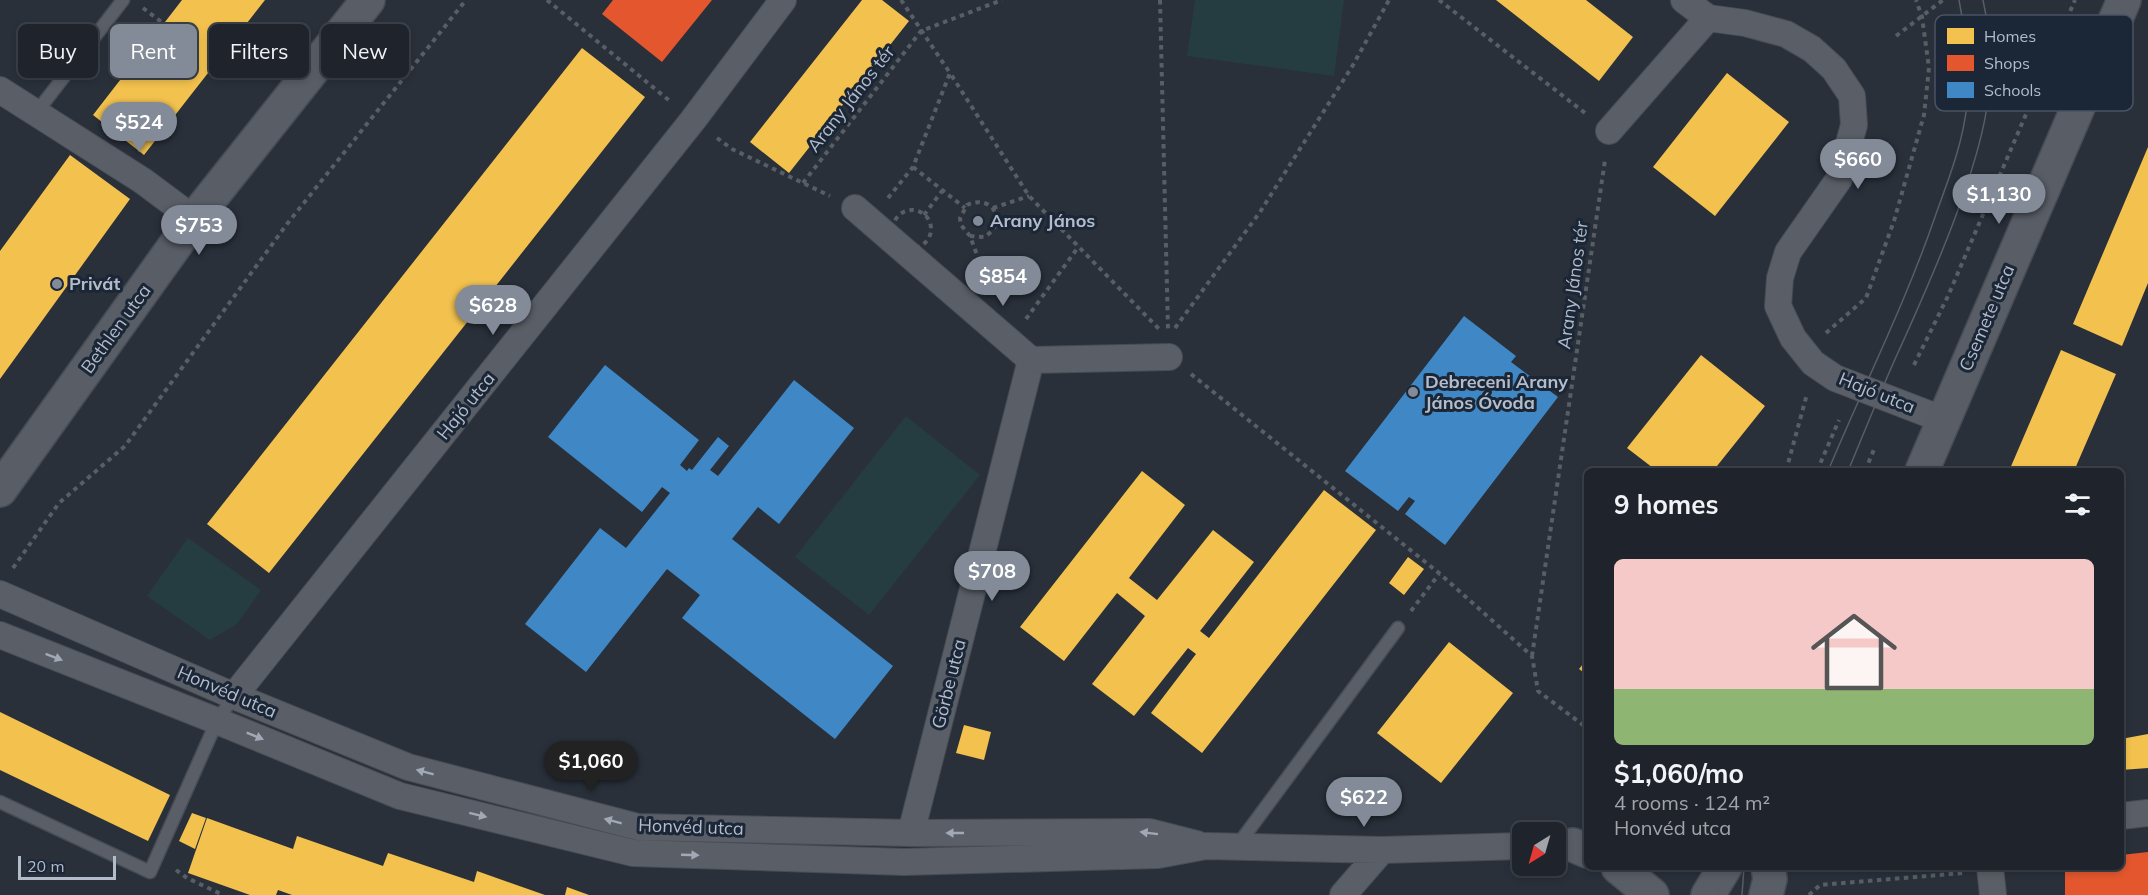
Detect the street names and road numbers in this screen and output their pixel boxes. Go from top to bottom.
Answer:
street label: Arany János tér [802,40,900,157]
street label: Arany János tér [1552,219,1593,350]
street label: Csemete utca [1954,261,2019,374]
street label: Bethlen utca [76,280,156,378]
street label: Hajó utca [431,367,500,444]
street label: Hajó utca [1836,367,1919,418]
street label: Görbe utca [926,637,971,731]
street label: Honvéd utca [174,660,280,723]
street label: Honvéd utca [638,813,744,840]

